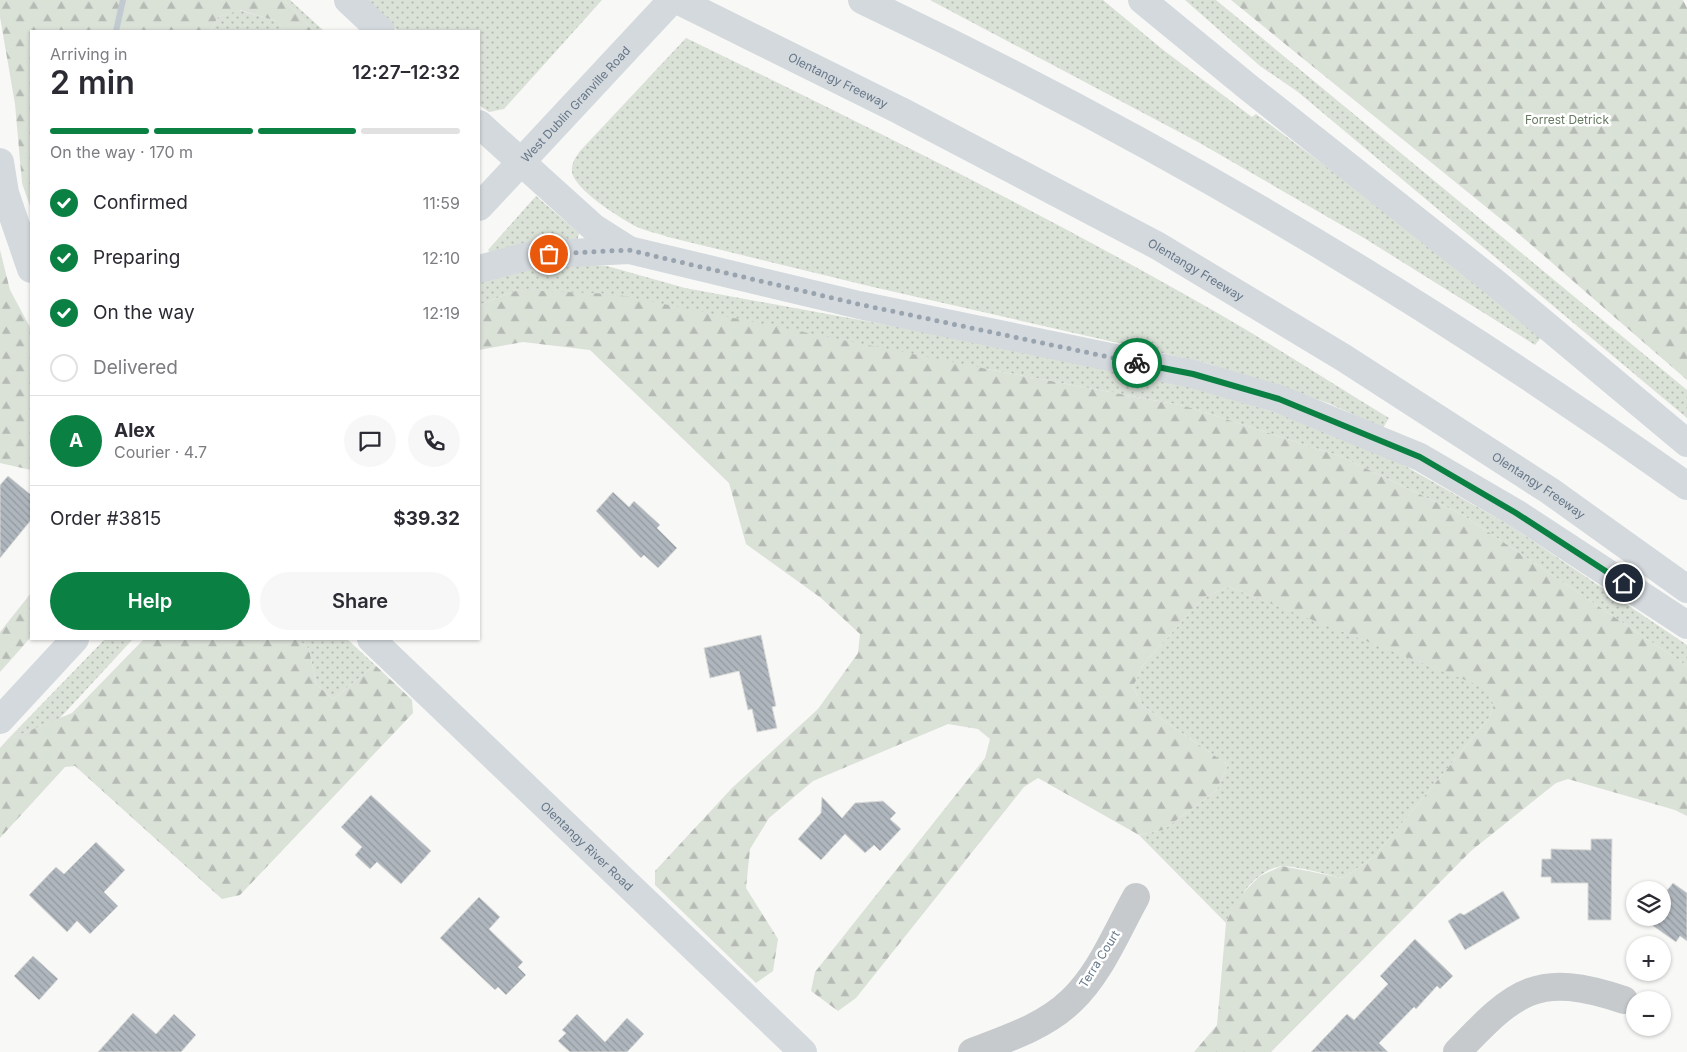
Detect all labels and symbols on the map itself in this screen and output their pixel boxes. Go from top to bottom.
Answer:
street label: West Dublin Granville Road [517,43,633,165]
street label: Olentangy Freeway [786,49,891,111]
park label: Forrest Detrick [1525,112,1609,127]
pin [528,233,570,275]
street label: Olentangy Freeway [1146,235,1247,304]
courier [1112,338,1162,388]
street label: Olentangy Freeway [1489,448,1589,522]
pin [1603,562,1645,604]
street label: Olentangy River Road [538,798,637,893]
street label: Terra Court [1075,927,1123,990]

